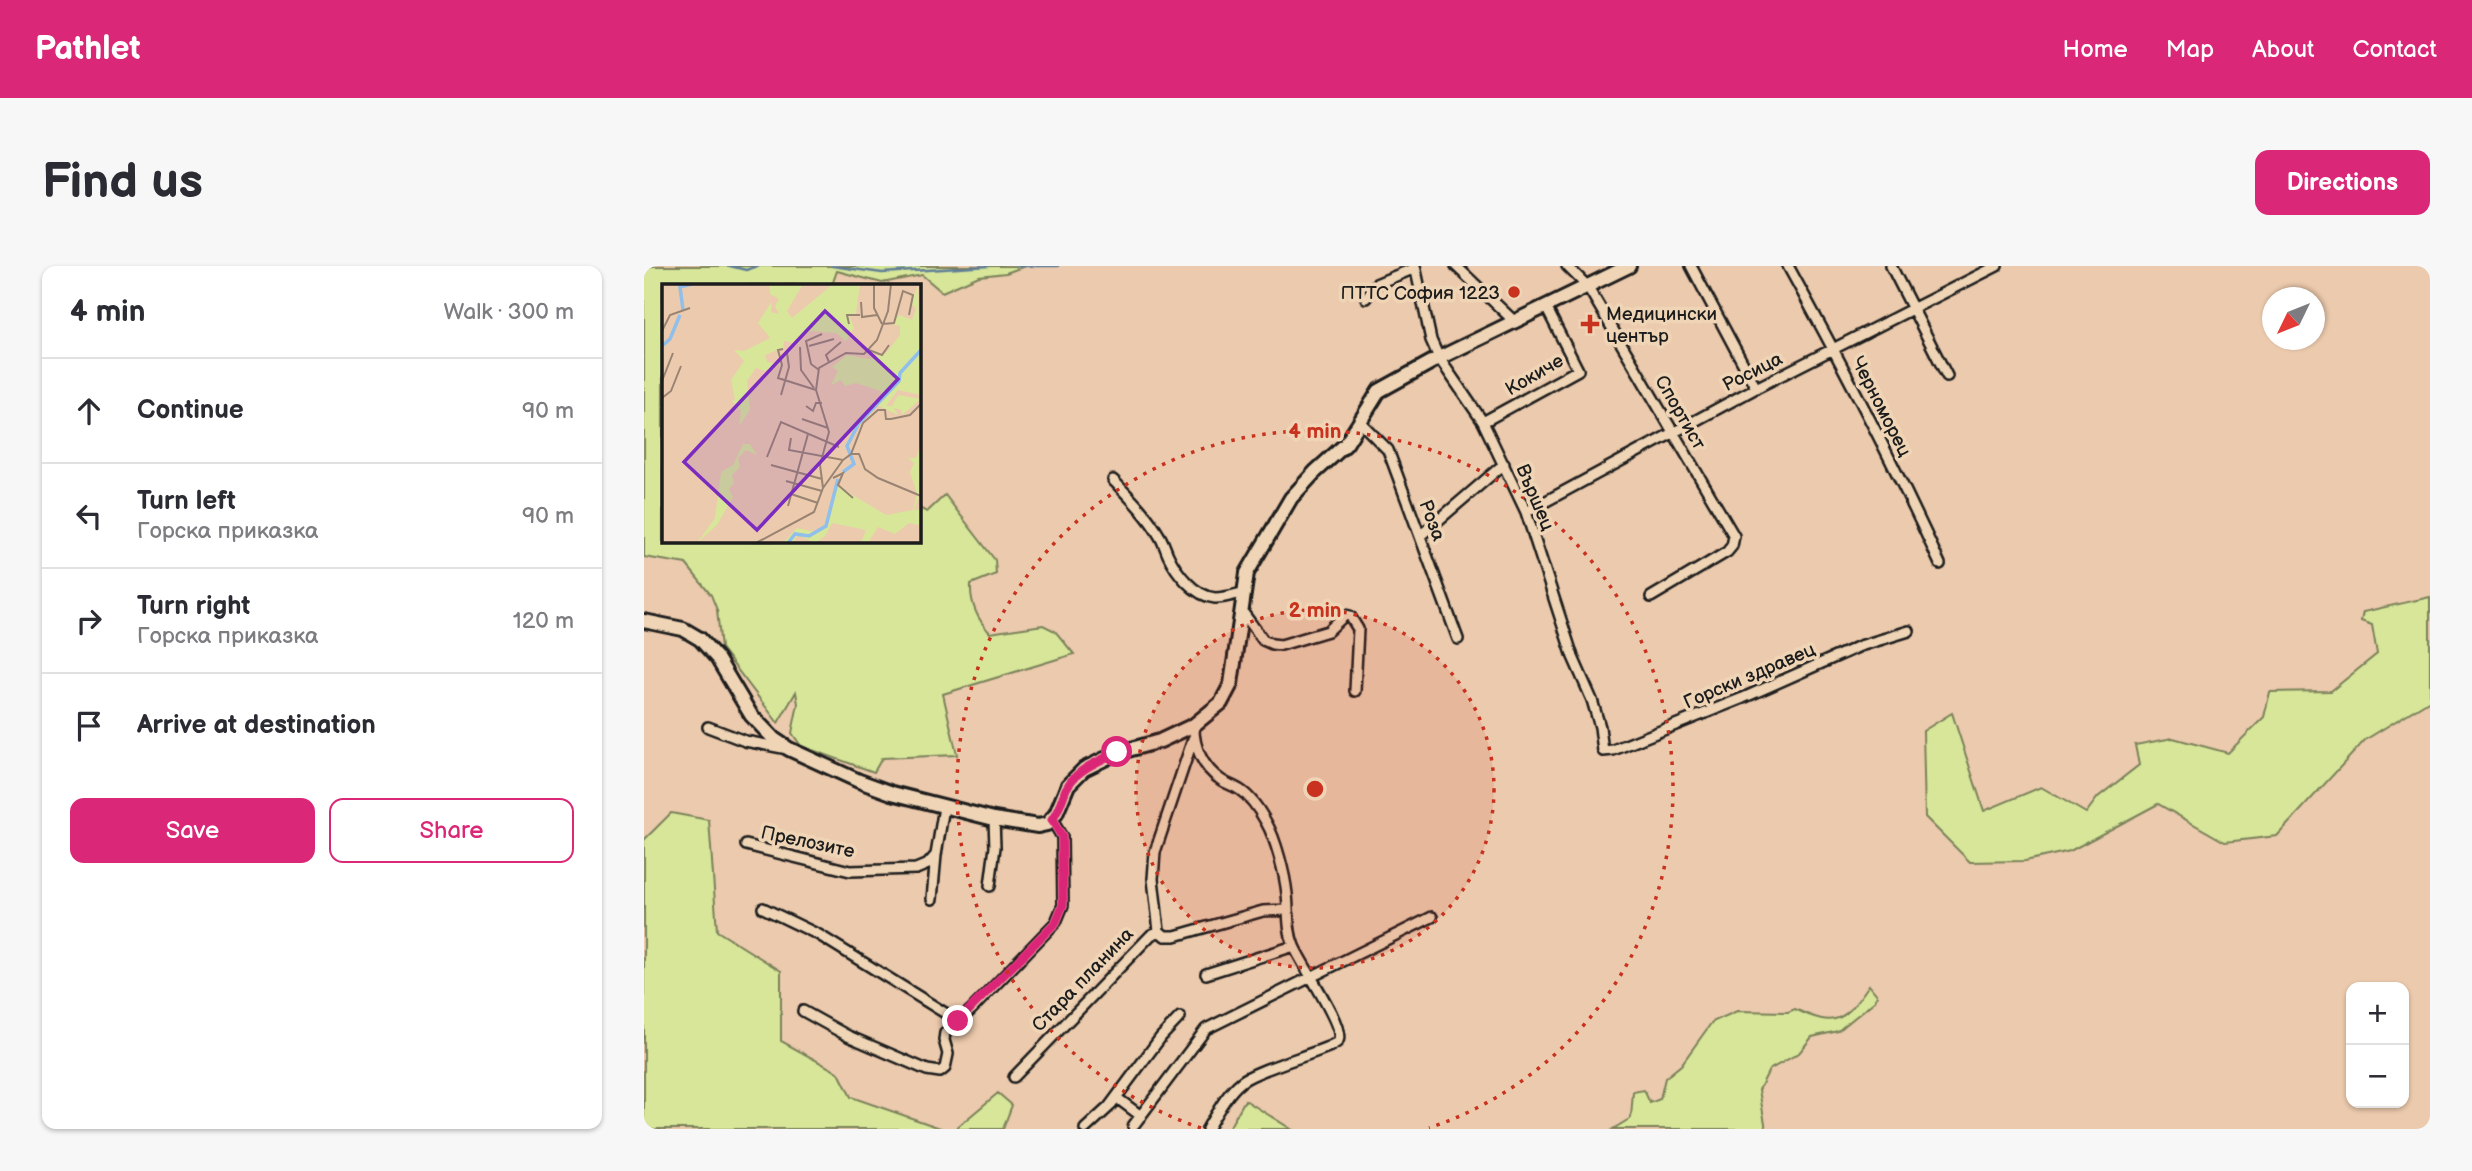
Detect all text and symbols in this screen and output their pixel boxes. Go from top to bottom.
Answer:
text: Pathlet [35,29,140,69]
text: Home [2063,35,2128,64]
text: Map [2166,35,2214,64]
text: About [2252,35,2314,64]
text: Contact [2352,35,2437,64]
button: Directions [2255,150,2430,215]
text: Find us [42,153,203,212]
place label: ПТТС София 1223 [1341,282,1500,305]
inset map [662,284,920,542]
marker: ПТТС София 1223 [1506,284,1522,300]
north arrow [2262,287,2325,350]
text: 4 min [70,294,145,330]
text: Walk · 300 m [443,298,574,326]
place label: Медицински център [1606,303,1717,348]
marker: Медицински център [1580,314,1600,334]
street label: Росица [1719,347,1787,397]
street label: Кокиче [1502,349,1568,401]
street label: Черноморец [1846,353,1916,461]
street label: Спортист [1649,372,1710,454]
icon: ahead [70,392,108,430]
text: Continue [137,395,244,426]
text: 90 m [522,397,574,425]
text: 4 min [1289,419,1341,444]
street label: Вършец [1510,461,1559,534]
text: Turn left [137,486,236,517]
icon: left [70,497,108,535]
street label: Роза [1413,497,1450,544]
text: 90 m [522,502,574,530]
text: Горска приказка [137,517,319,545]
text: Turn right [137,591,250,622]
text: 2 min [1288,598,1342,623]
icon: right [70,602,108,640]
text: 120 m [513,607,574,635]
text: Горска приказка [137,622,319,650]
street label: Горски здравец [1680,638,1819,714]
icon: arrive [70,707,108,745]
text: Arrive at destination [137,710,376,741]
route start [1101,736,1132,767]
centre of rings [1303,777,1327,801]
button: Save [70,798,315,863]
button: Share [329,798,574,863]
street label: Прелозите [759,821,857,864]
street label: Стара планина [1028,923,1139,1037]
map controls [2346,982,2409,1108]
button: + [2346,982,2409,1045]
route end [942,1005,973,1036]
button: − [2346,1045,2409,1108]

